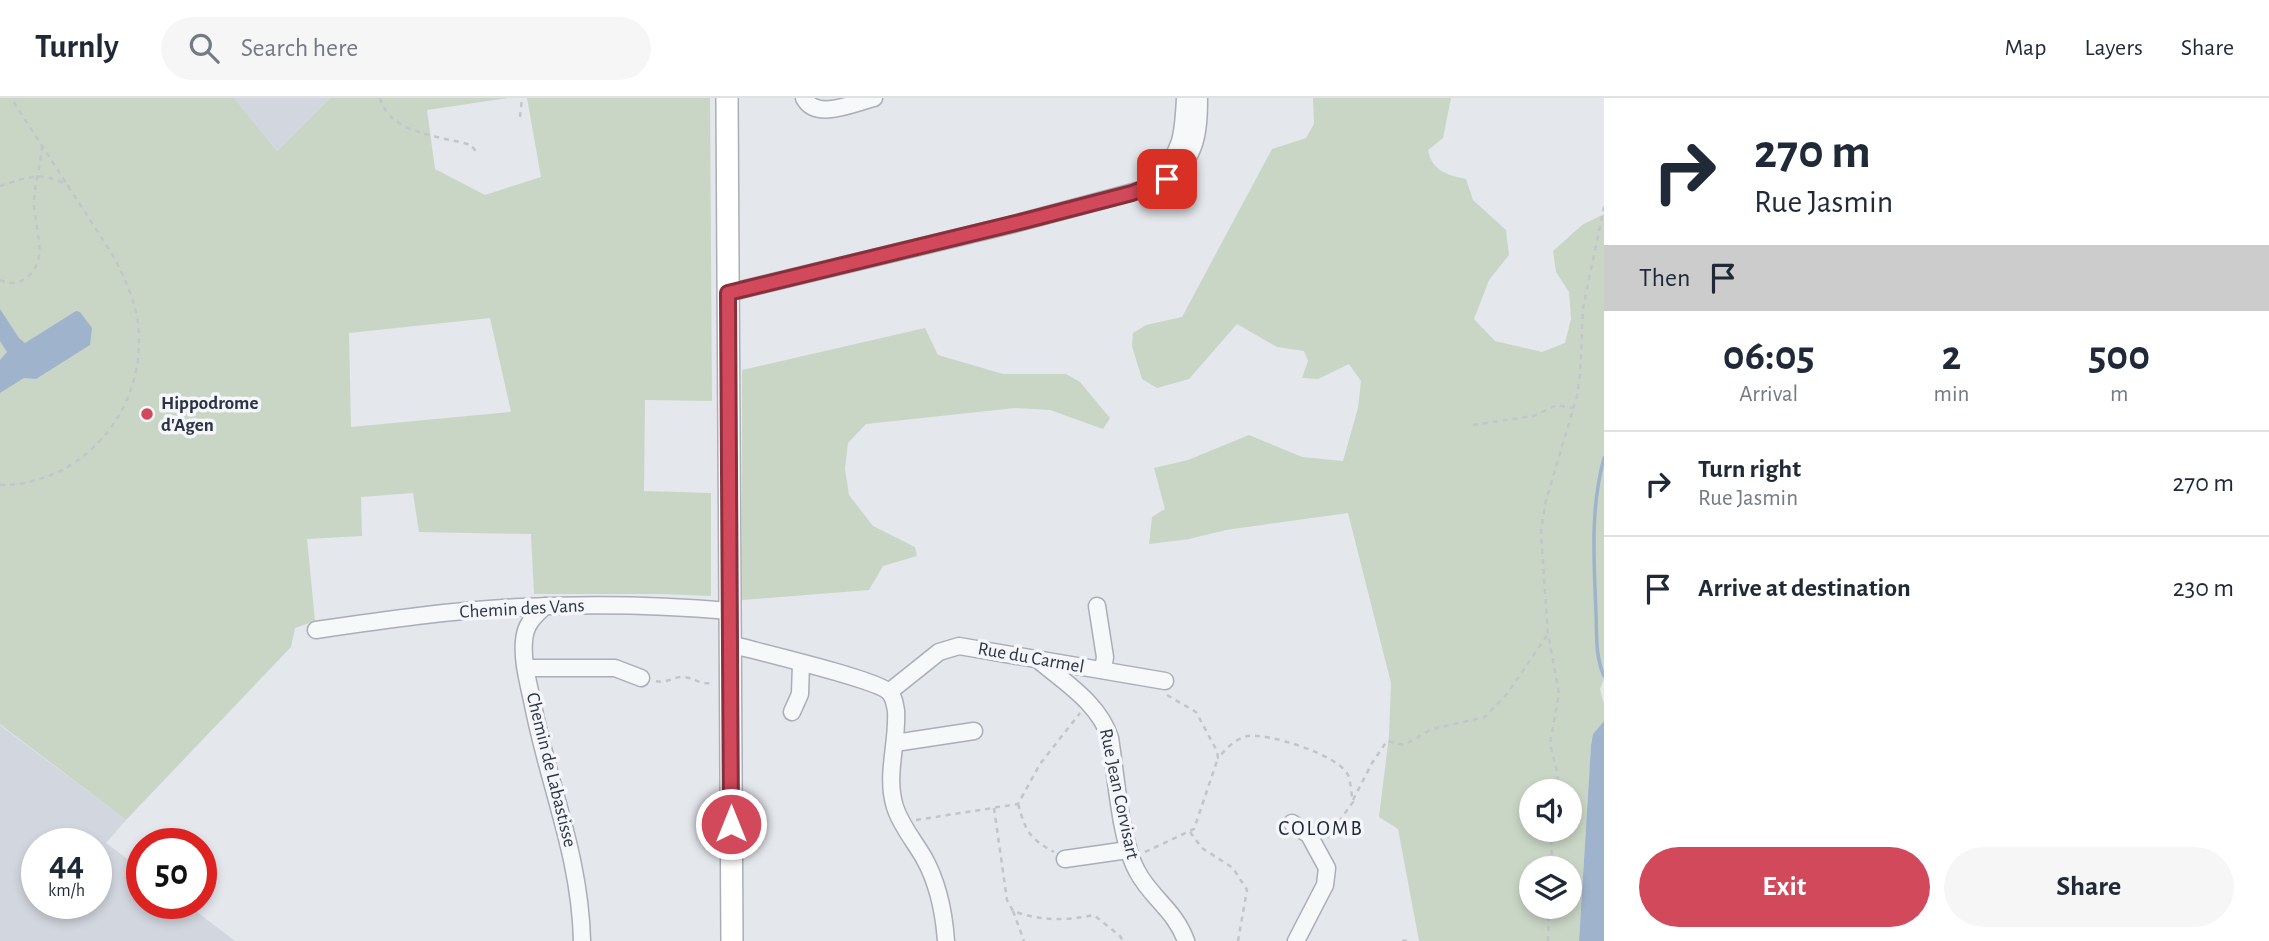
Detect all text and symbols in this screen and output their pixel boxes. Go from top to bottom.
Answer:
search box [161,17,651,80]
icon: search [185,29,223,67]
text: Turnly [35,31,119,64]
text: Search here [241,35,358,61]
text: Map [2004,36,2046,60]
text: Layers [2084,36,2143,60]
text: Share [2181,36,2234,60]
icon: right [1639,126,1730,217]
text: 270 m [1754,128,1871,177]
pin [1137,149,1197,209]
icon: arrive [1148,160,1186,198]
text: Rue Jasmin [1754,186,1893,218]
icon: arrive [1704,259,1742,297]
text: Then [1639,265,1690,291]
text: 06:05 [1723,335,1815,377]
text: 2 [1942,335,1961,377]
text: 500 [2088,335,2150,377]
text: Arrival [1739,383,1798,406]
text: min [1934,383,1969,406]
text: m [2110,383,2128,406]
place label: Hippodrome d'Agen [161,394,258,435]
marker: Hippodrome d'Agen [139,406,155,422]
text: Turn right [1698,456,1801,482]
icon: right [1639,465,1677,503]
text: 270 m [2173,470,2234,496]
text: Rue Jasmin [1698,487,1798,510]
icon: arrive [1639,570,1677,608]
text: Arrive at destination [1698,575,1911,601]
text: 230 m [2173,575,2234,601]
street label: Chemin des Vans [459,596,585,622]
street label: Rue du Carmel [976,639,1086,677]
street label: Chemin de Labastisse [523,691,579,849]
street label: Rue Jean Corvisart [1096,727,1142,861]
map controls [1519,779,1582,919]
button: sound [1519,779,1582,842]
position arrow [694,787,768,861]
district label: COLOMB [1278,818,1364,839]
speed limit sign: 50 [126,828,217,919]
text: 44 [49,847,84,882]
button: Exit [1639,847,1930,927]
button: Share [1944,847,2234,927]
button: layers [1519,856,1582,919]
text: km/h [48,882,85,900]

